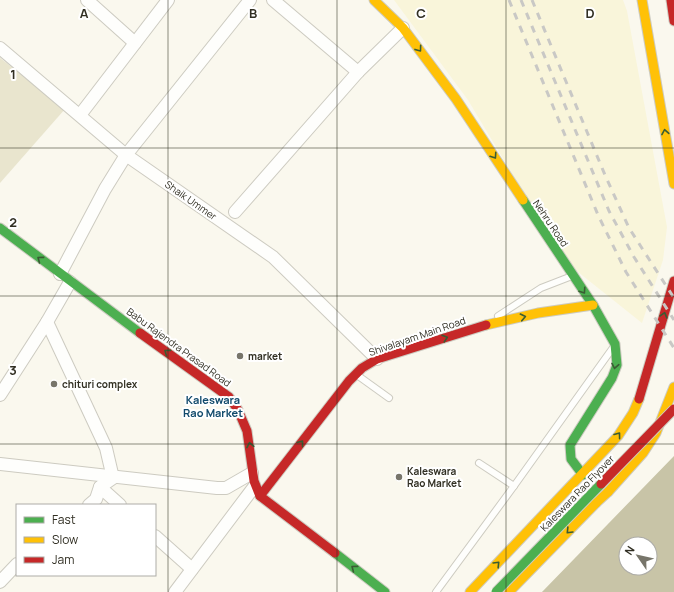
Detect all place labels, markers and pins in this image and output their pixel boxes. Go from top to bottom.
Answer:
place label: market [248,349,282,363]
marker: market [235,351,245,361]
place label: chituri complex [62,377,138,391]
marker: chituri complex [49,379,59,389]
place label: Kaleswara Rao Market [407,464,461,490]
marker: Kaleswara Rao Market [394,472,404,482]

